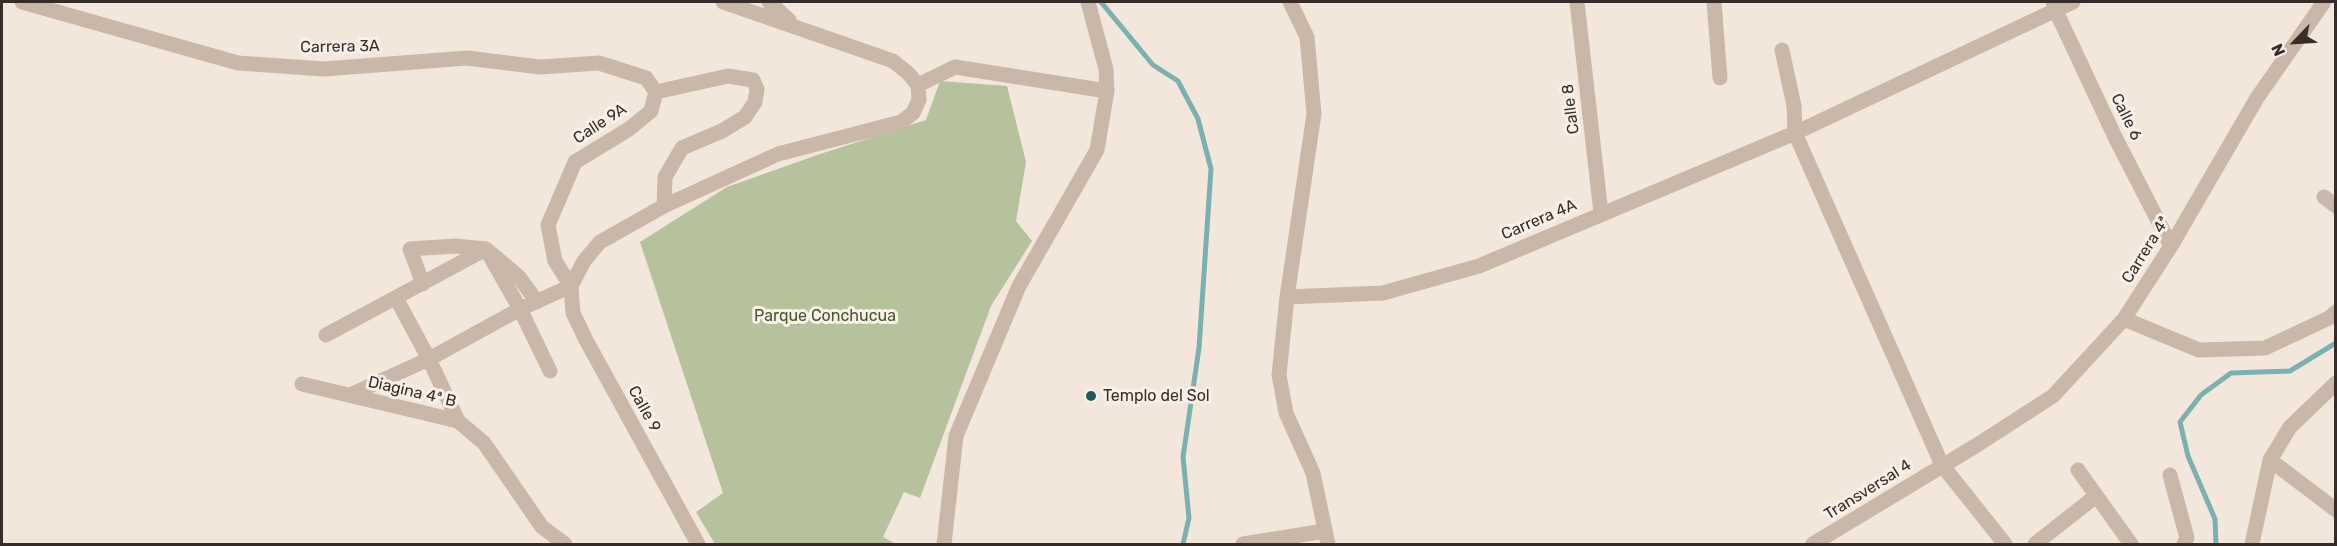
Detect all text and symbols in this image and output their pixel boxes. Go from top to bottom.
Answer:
north arrow [2265,12,2325,72]
street label: Carrera 3A [300,37,380,57]
text: N [2267,41,2289,59]
street label: Calle 8 [1558,83,1584,135]
street label: Calle 6 [2106,90,2146,144]
street label: Calle 9A [570,100,630,148]
street label: Carrera 4A [1499,196,1579,244]
street label: Carrera 4ª [2118,213,2174,287]
park label: Parque Conchucua [754,306,896,326]
street label: Diagina 4ª B [366,373,458,411]
street label: Calle 9 [624,383,664,435]
place label: Templo del Sol [1103,386,1210,406]
marker: Templo del Sol [1084,389,1098,403]
street label: Transversal 4 [1821,456,1915,524]

